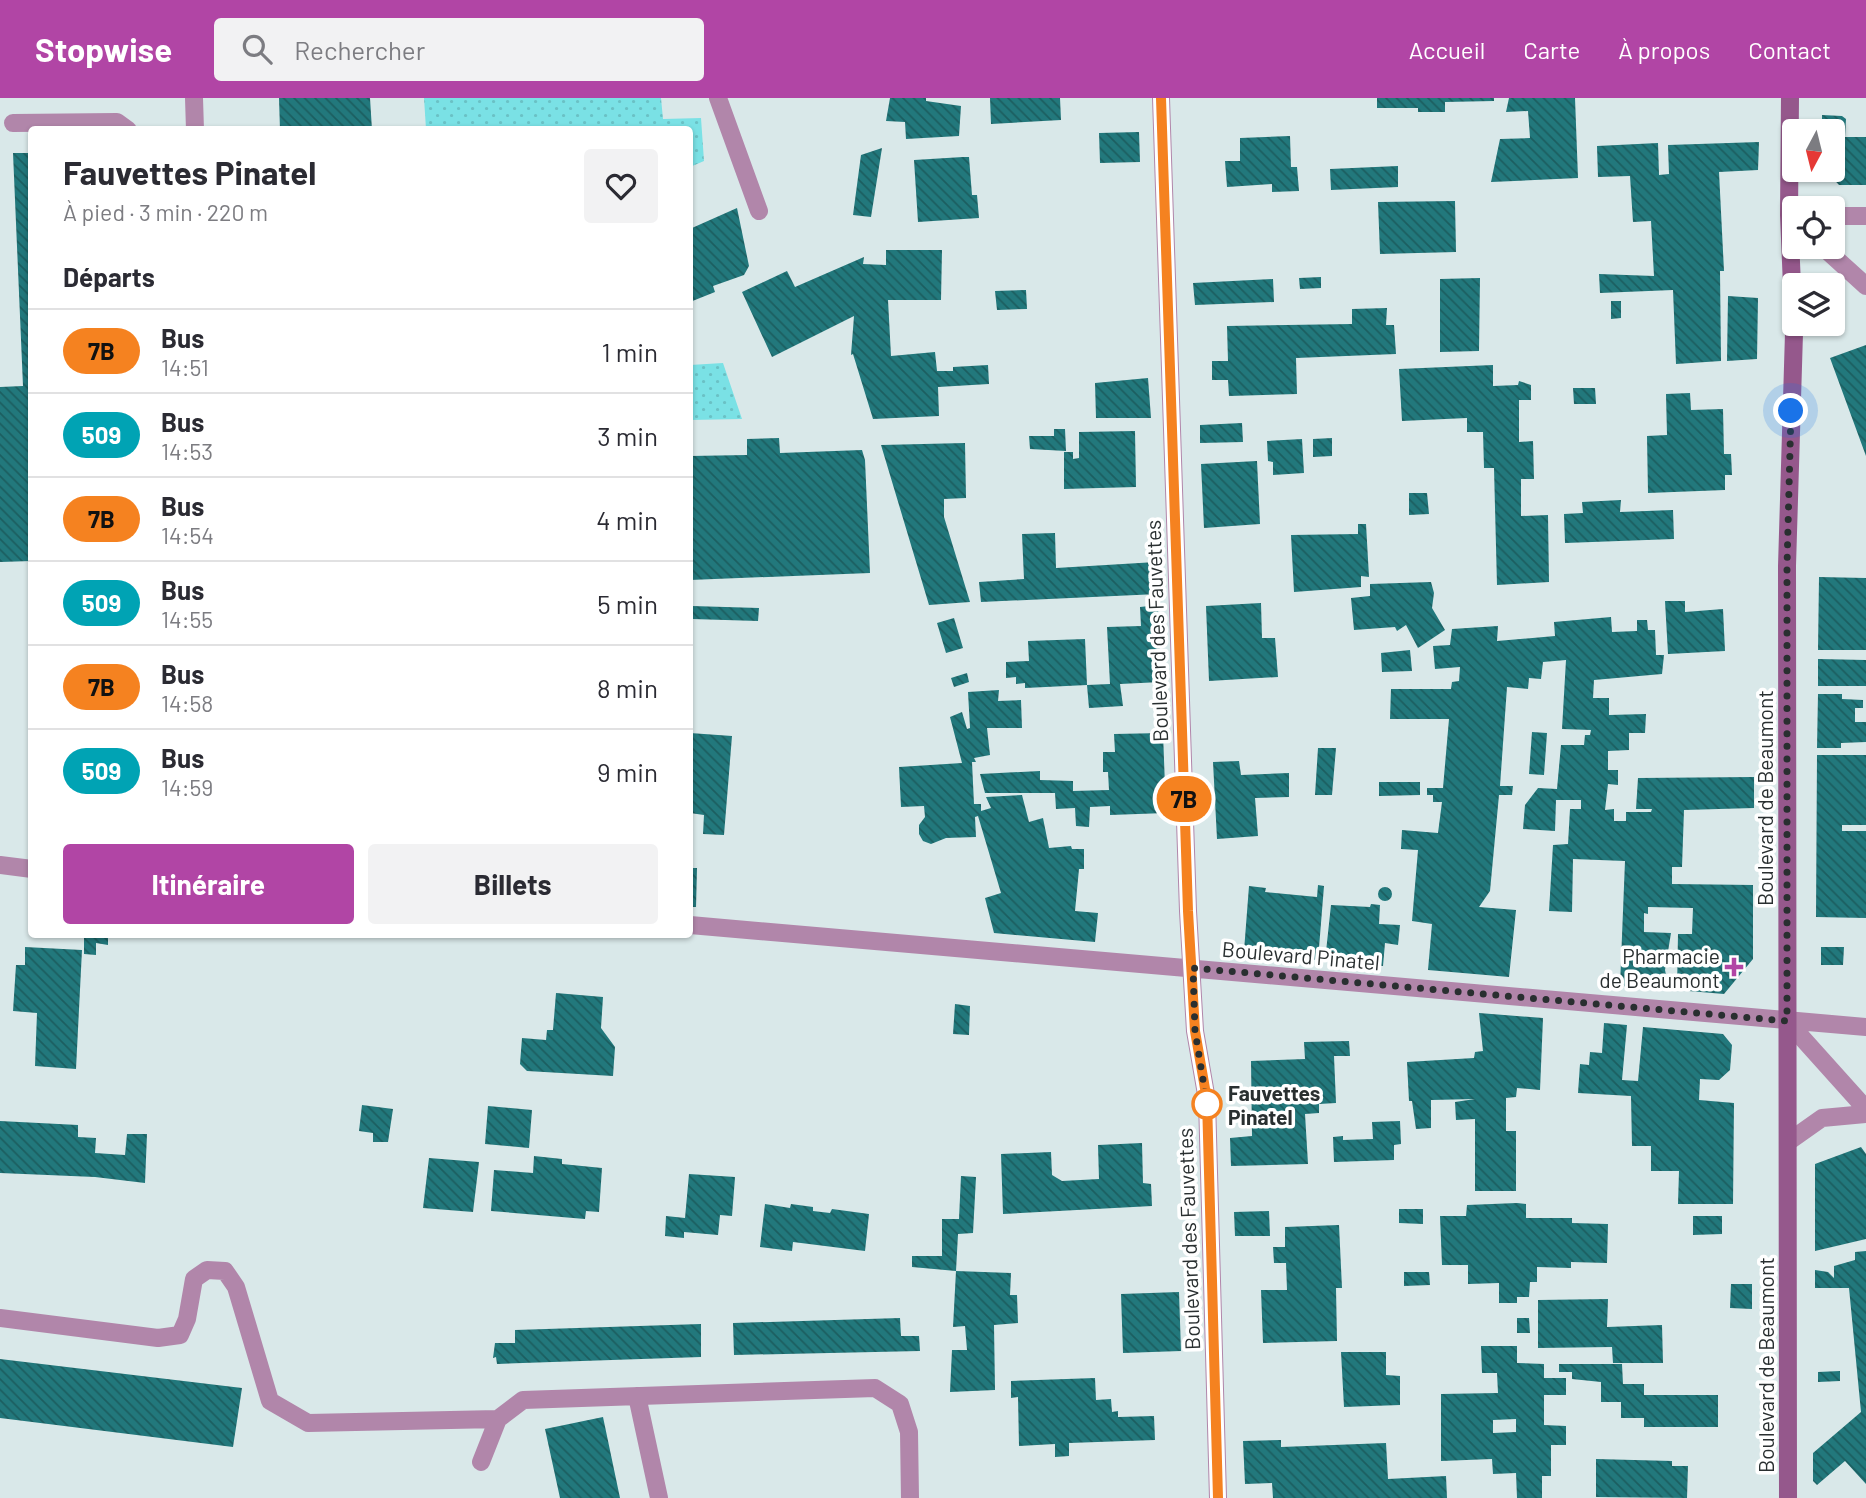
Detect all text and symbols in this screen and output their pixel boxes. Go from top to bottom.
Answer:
search box [214,18,704,81]
text: Stopwise [35,29,172,69]
icon: search [238,30,276,68]
text: Rechercher [294,34,425,65]
text: Accueil [1409,35,1485,64]
text: Carte [1523,35,1580,64]
text: À propos [1618,35,1710,64]
text: Contact [1748,35,1831,64]
north arrow [1782,119,1844,182]
map controls [1782,119,1845,336]
button: heart [584,149,658,223]
text: Fauvettes Pinatel [63,152,316,192]
button: locate [1782,196,1845,259]
text: À pied · 3 min · 220 m [63,198,268,226]
text: Départs [63,261,155,292]
button: layers [1782,273,1845,336]
text: Bus [161,322,204,353]
text: 7B [88,336,115,365]
text: 1 min [602,336,658,367]
text: 14:51 [161,353,209,381]
your location [1773,393,1808,428]
text: Bus [161,406,204,437]
text: 509 [82,420,121,449]
text: 3 min [597,420,658,451]
text: 14:53 [161,437,213,465]
text: Bus [161,490,204,521]
text: 7B [88,504,115,533]
text: 4 min [596,504,658,535]
street label: Boulevard des Fauvettes [1140,520,1172,742]
text: 14:54 [161,521,214,549]
text: Bus [161,574,204,605]
text: 509 [82,588,121,617]
text: 5 min [597,588,658,619]
text: 14:55 [161,605,213,633]
text: Bus [161,658,204,689]
text: 7B [88,672,115,701]
text: 8 min [597,672,658,703]
text: 14:58 [161,689,213,717]
street label: Boulevard de Beaumont [1752,690,1777,906]
text: Bus [161,742,204,773]
text: 509 [82,756,121,785]
text: 9 min [597,756,658,787]
text: 14:59 [161,773,213,801]
line badge: 7B [1152,776,1216,822]
text: 7B [1171,784,1197,813]
button: Itinéraire [63,844,354,924]
button: Billets [368,844,658,924]
street label: Boulevard Pinatel [1221,936,1381,974]
place label: Pharmacie de Beaumont [1599,943,1720,992]
marker: Pharmacie de Beaumont [1726,959,1742,975]
place label: Fauvettes Pinatel [1228,1080,1320,1129]
marker: Fauvettes Pinatel [1192,1089,1222,1119]
street label: Boulevard des Fauvettes [1172,1128,1204,1350]
street label: Boulevard de Beaumont [1753,1257,1778,1473]

